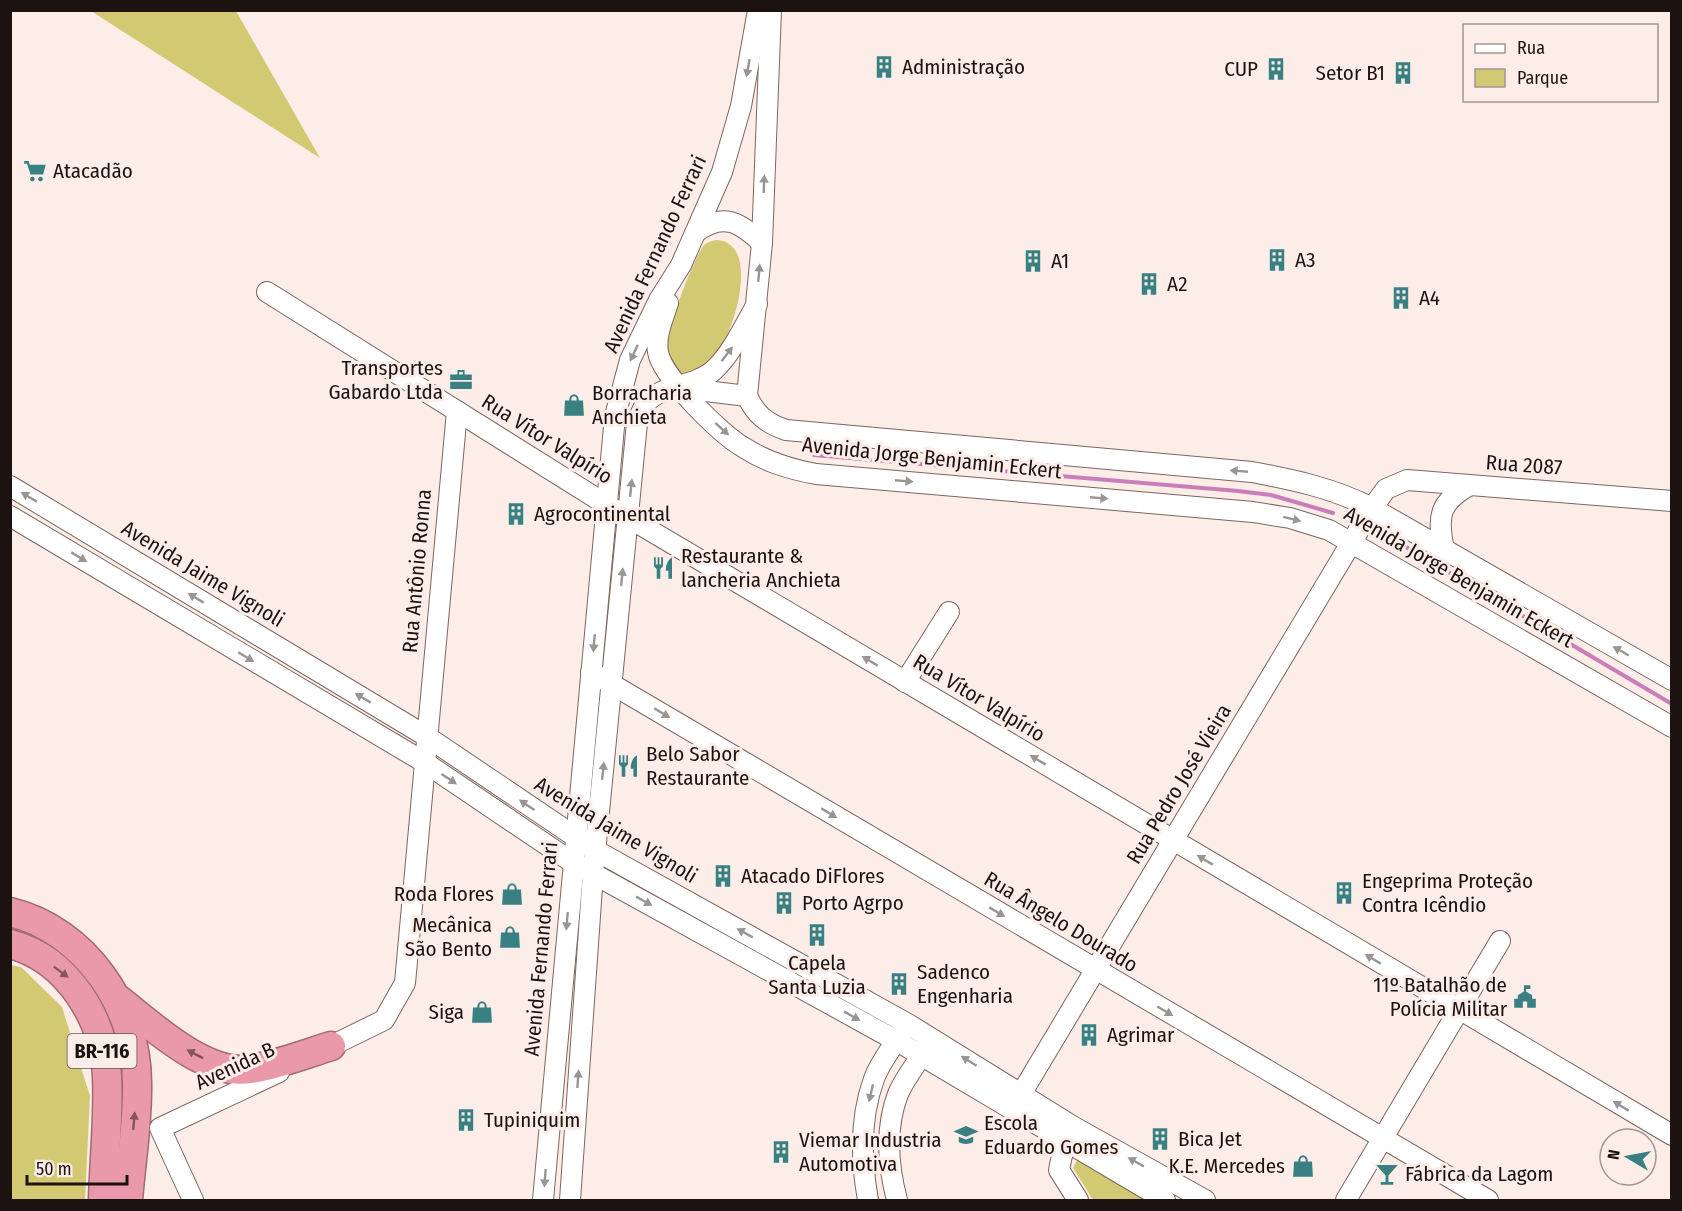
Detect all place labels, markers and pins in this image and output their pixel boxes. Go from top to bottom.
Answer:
building icon: Administração [871,54,897,80]
place label: Administração [902,54,1025,80]
place label: CUP [1224,56,1258,82]
building icon: CUP [1263,56,1289,82]
place label: Setor B1 [1316,60,1385,86]
building icon: Setor B1 [1390,60,1416,86]
supermarket icon: Atacadão [22,158,48,184]
place label: Atacadão [53,158,133,184]
building icon: A3 [1264,247,1290,273]
place label: A3 [1295,247,1316,273]
building icon: A1 [1020,248,1046,274]
place label: A1 [1051,248,1069,274]
building icon: A2 [1136,271,1162,297]
place label: A2 [1167,271,1188,297]
building icon: A4 [1388,285,1414,311]
place label: A4 [1419,285,1440,311]
place label: Transportes Gabardo Ltda [329,355,443,405]
office icon: Transportes Gabardo Ltda [448,367,474,393]
place label: Borracharia Anchieta [592,380,692,430]
shop icon: Borracharia Anchieta [561,392,587,418]
building icon: Agrocontinental [503,501,529,527]
place label: Agrocontinental [534,501,671,527]
place label: Restaurante & lancheria Anchieta [681,543,841,593]
restaurant icon: Restaurante & lancheria Anchieta [650,555,676,581]
place label: Belo Sabor Restaurante [646,741,749,791]
restaurant icon: Belo Sabor Restaurante [615,753,641,779]
building icon: Atacado DiFlores [710,863,736,889]
place label: Atacado DiFlores [741,863,884,889]
place label: Engeprima Proteção Contra Icêndio [1362,868,1533,918]
building icon: Engeprima Proteção Contra Icêndio [1331,880,1357,906]
place label: Roda Flores [394,881,494,907]
shop icon: Roda Flores [499,881,525,907]
building icon: Porto Agrpo [771,890,797,916]
place label: Porto Agrpo [802,890,904,916]
place label: Mecânica São Bento [405,912,492,962]
building icon: Capela Santa Luzia [804,922,830,948]
shop icon: Mecânica São Bento [497,924,523,950]
place label: Capela Santa Luzia [768,950,866,1000]
place label: Sadenco Engenharia [917,959,1013,1009]
building icon: Sadenco Engenharia [886,971,912,997]
place label: 11º Batalhão de Polícia Militar [1373,972,1508,1022]
public building icon: 11º Batalhão de Polícia Militar [1512,984,1538,1010]
place label: Siga [429,999,464,1025]
shop icon: Siga [469,999,495,1025]
building icon: Agrimar [1076,1022,1102,1048]
place label: Agrimar [1107,1022,1175,1048]
building icon: Tupiniquim [453,1107,479,1133]
place label: Tupiniquim [484,1107,580,1133]
place label: Escola Eduardo Gomes [984,1110,1119,1160]
school or university icon: Escola Eduardo Gomes [953,1122,979,1148]
building icon: Bica Jet [1147,1126,1173,1152]
place label: Bica Jet [1178,1126,1242,1152]
place label: Viemar Industria Automotiva [799,1127,942,1177]
building icon: Viemar Industria Automotiva [768,1139,794,1165]
place label: K.E. Mercedes [1169,1153,1285,1179]
shop icon: K.E. Mercedes [1290,1153,1316,1179]
bar icon: Fábrica da Lagom [1374,1161,1400,1187]
place label: Fábrica da Lagom [1405,1161,1553,1187]

